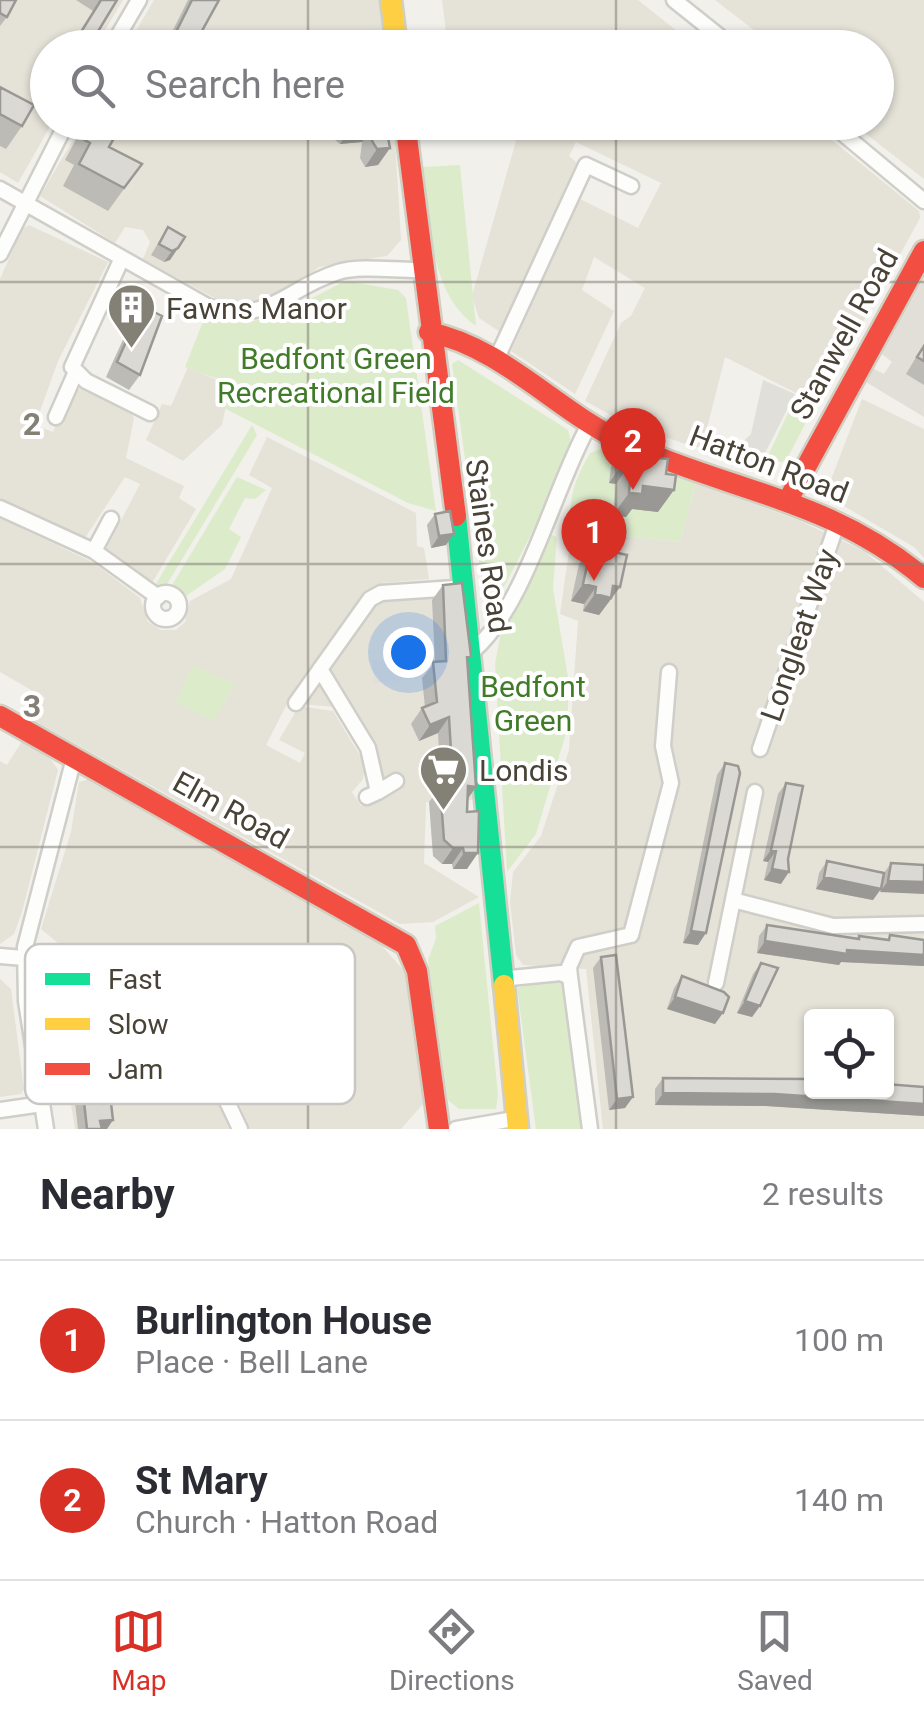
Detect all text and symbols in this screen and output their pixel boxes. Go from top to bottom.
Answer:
search box [30,30,894,140]
icon: search [65,58,120,113]
text: Search here [145,63,345,107]
street label: Stanwell Road [783,242,905,426]
building icon: Fawns Manor [105,282,157,350]
place label: Fawns Manor [166,291,347,326]
park label: Bedfont Green Recreational Field [217,341,455,410]
text: 2 [23,405,41,443]
pin: 2 [600,408,666,490]
street label: Hatton Road [685,418,853,510]
street label: Staines Road [458,457,518,635]
pin: 1 [562,498,626,581]
street label: Longleat Way [753,544,845,726]
your location [383,627,434,678]
park label: Bedfont Green [480,669,586,738]
text: 3 [23,687,41,725]
supermarket icon: Londis [418,744,470,812]
place label: Londis [479,753,569,788]
street label: Elm Road [167,764,295,856]
legend [25,944,355,1104]
text: Fast [108,963,162,996]
text: Slow [108,1008,168,1041]
map controls [804,1009,894,1099]
button: locate [804,1009,894,1099]
text: Jam [108,1053,163,1086]
text: Nearby [40,1170,175,1219]
text: 2 results [762,1175,884,1213]
text: Burlington House [135,1299,432,1343]
text: 1 [63,1321,82,1359]
text: 100 m [794,1321,884,1359]
text: Place · Bell Lane [135,1343,368,1381]
text: St Mary [135,1459,268,1503]
text: 2 [63,1481,82,1519]
text: 140 m [794,1481,884,1519]
text: Church · Hatton Road [135,1503,438,1541]
tab: Map [111,1604,167,1697]
tab: Directions [389,1604,515,1697]
tab: Saved [737,1604,813,1697]

